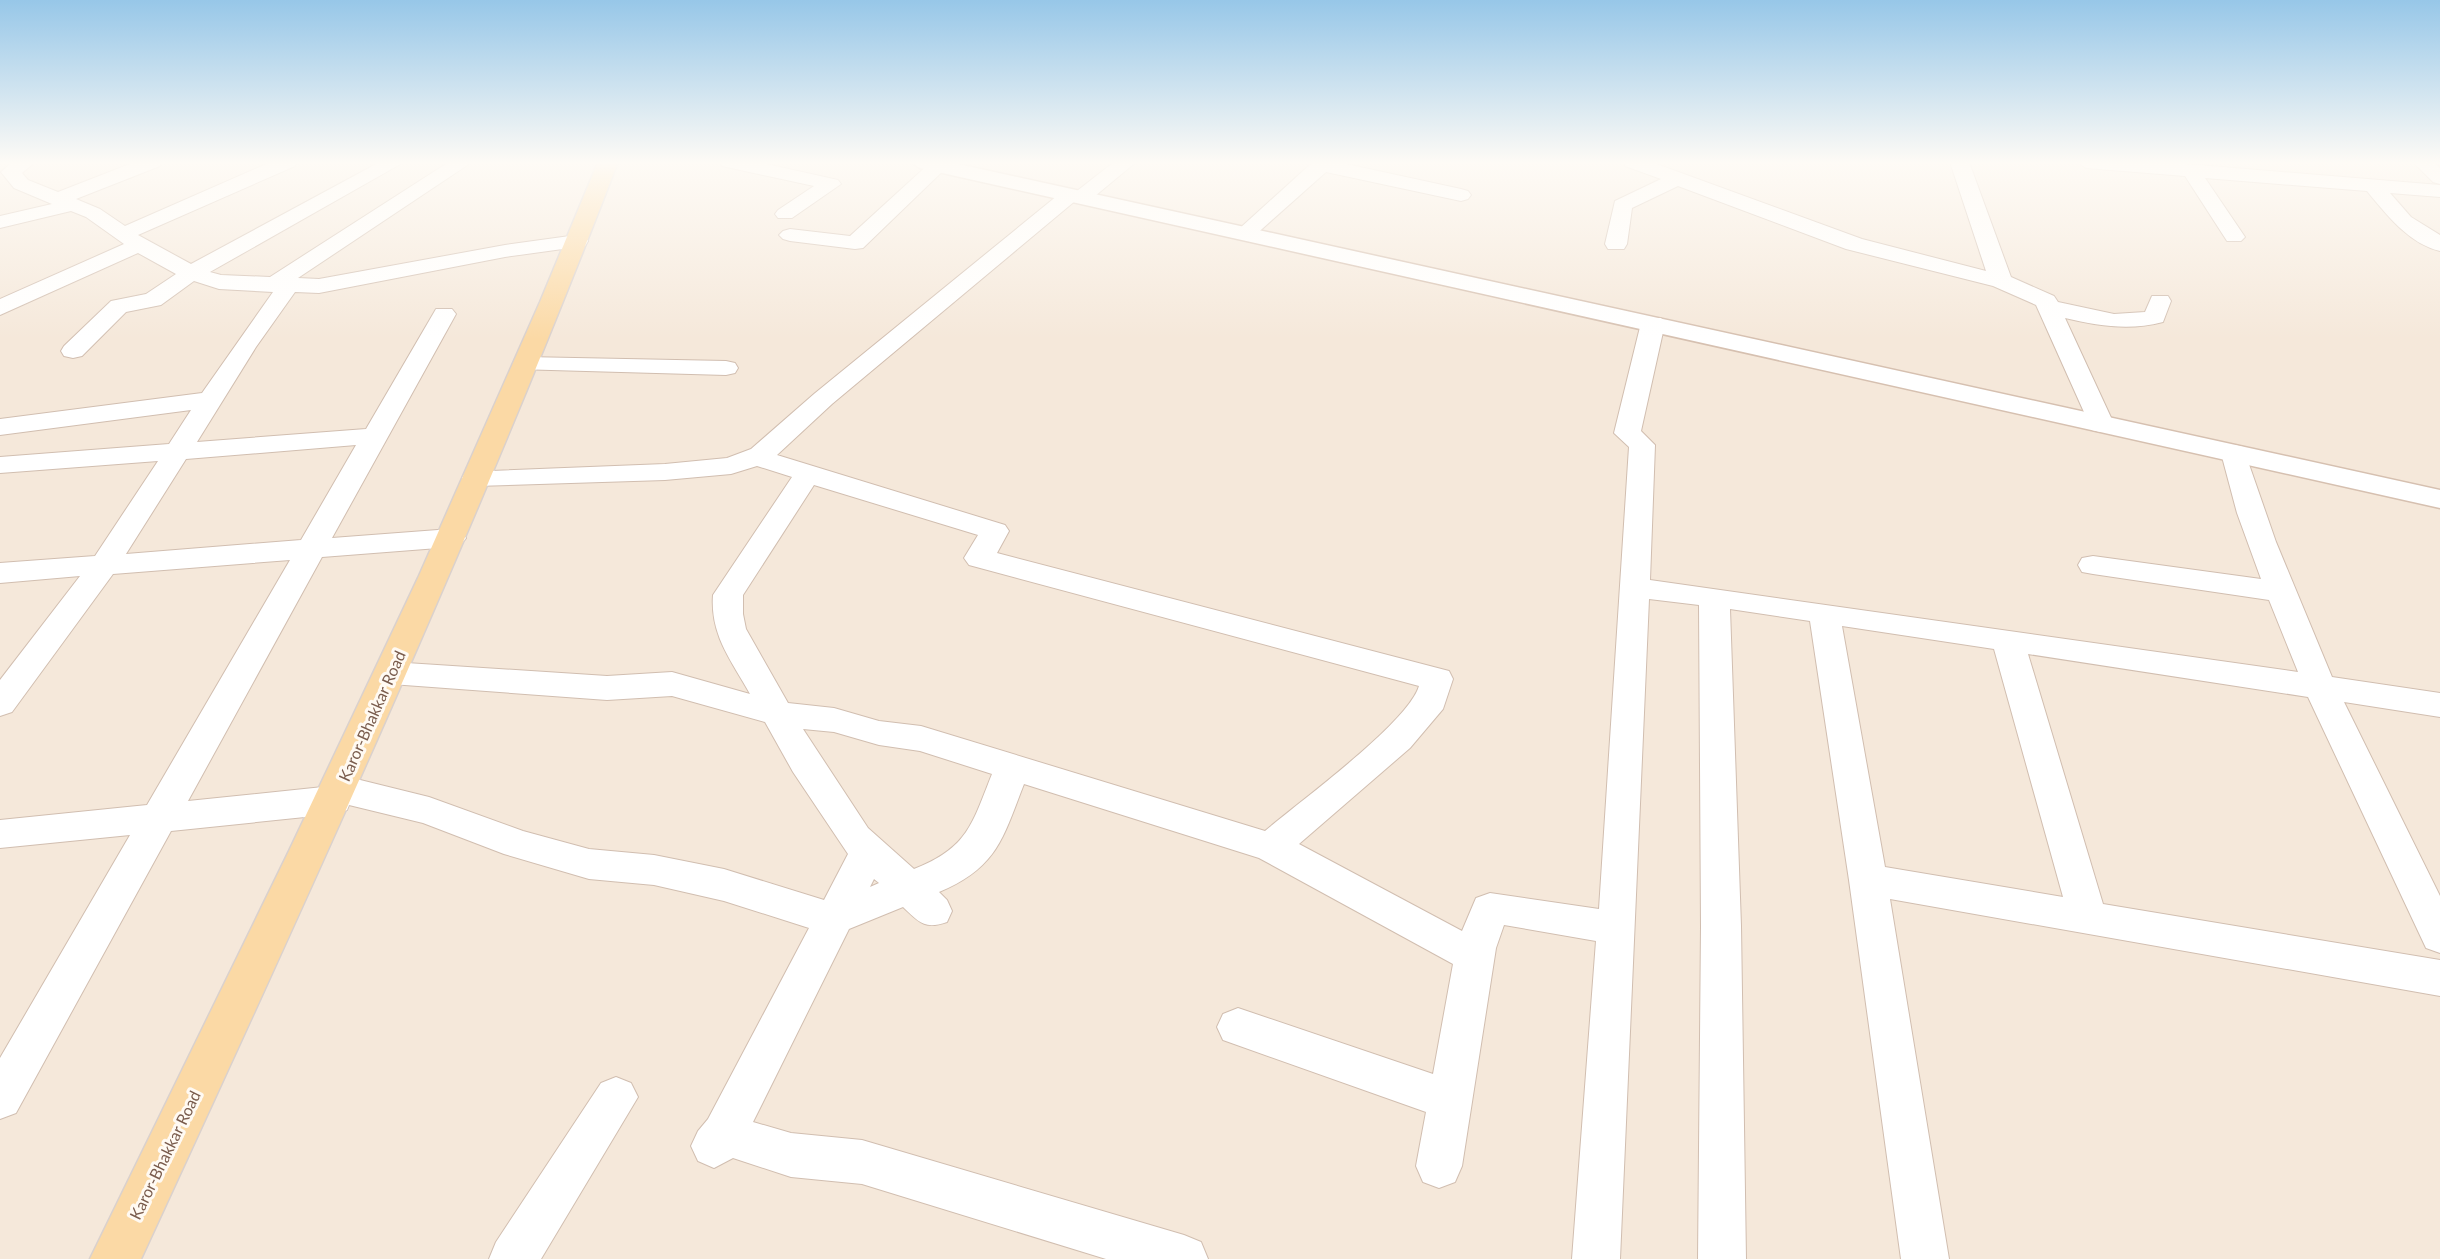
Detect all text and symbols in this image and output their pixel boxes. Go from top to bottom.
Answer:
street label: Karor-Bhakkar Road [334,648,409,784]
street label: Karor-Bhakkar Road [125,1087,204,1222]

